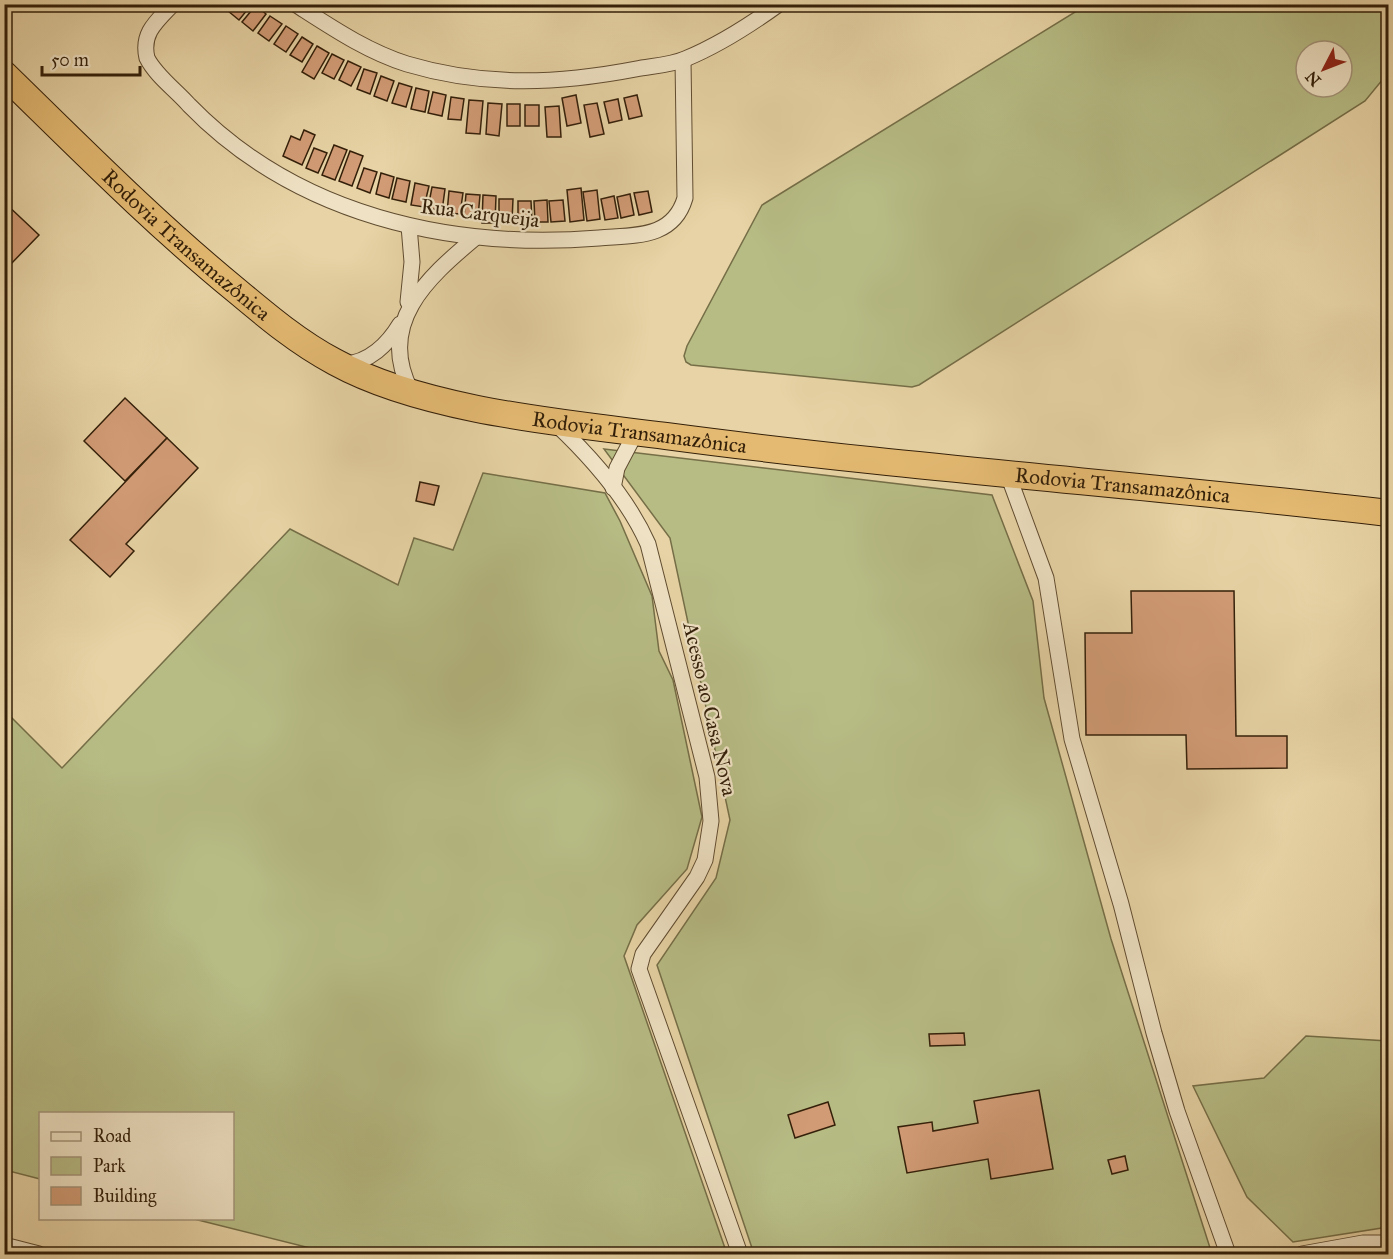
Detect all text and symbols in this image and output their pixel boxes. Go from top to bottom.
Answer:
scale bar [42,39,140,77]
north arrow [1294,39,1354,99]
text: 50 m [51,49,89,71]
text: N [1301,67,1325,90]
street label: Rodovia Transamazônica [97,164,276,326]
street label: Rua Carqueija [419,193,541,233]
street label: Rodovia Transamazônica [530,406,748,459]
street label: Rodovia Transamazônica [1014,462,1232,509]
street label: Acesso ao Casa Nova [677,619,743,799]
legend [39,1112,234,1220]
text: Road [93,1125,131,1147]
text: Park [93,1155,126,1177]
text: Building [93,1185,157,1208]

